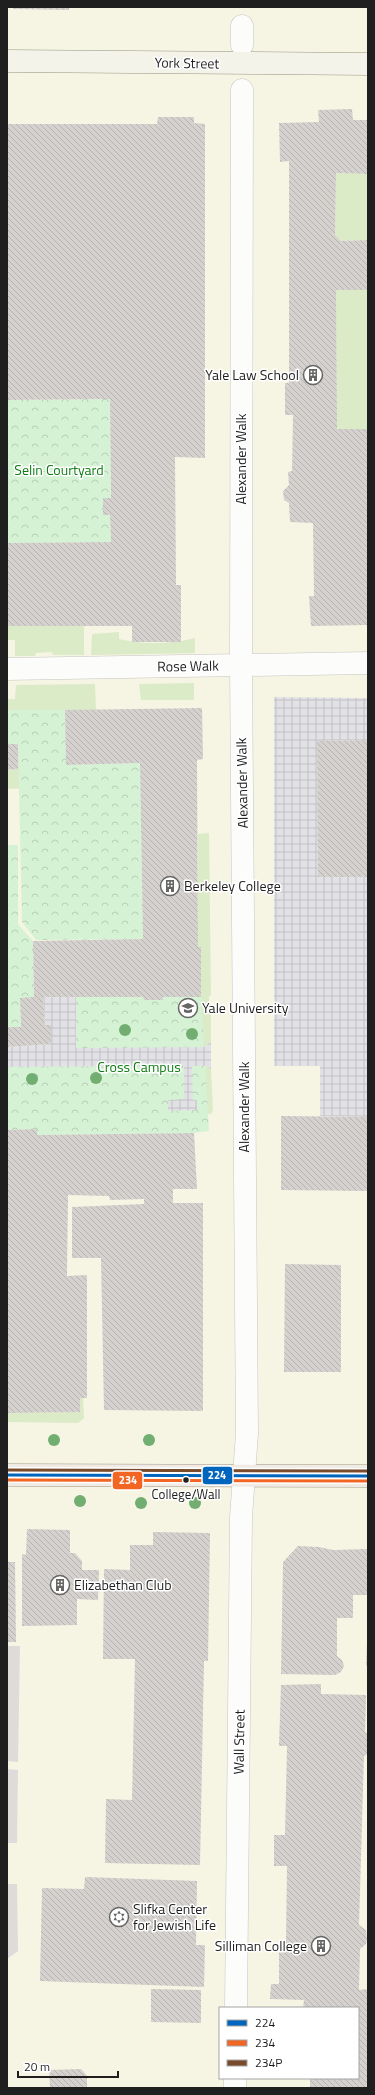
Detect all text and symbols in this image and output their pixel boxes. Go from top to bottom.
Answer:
street label: York Street [154,51,220,74]
place label: Yale Law School [205,364,299,385]
building icon: Yale Law School [302,364,324,386]
street label: Alexander Walk [230,413,251,504]
park label: Selin Courtyard [14,459,104,480]
street label: Rose Walk [157,654,219,677]
street label: Alexander Walk [230,737,253,829]
building icon: Berkeley College [159,875,181,897]
place label: Berkeley College [184,875,281,896]
school or university icon: Yale University [177,997,199,1019]
place label: Yale University [202,997,289,1018]
park label: Cross Campus [97,1056,181,1077]
street label: Alexander Walk [233,1061,254,1152]
line badge: 224 [202,1466,233,1485]
text: 224 [208,1467,226,1483]
line badge: 234 [112,1471,143,1490]
text: 234 [119,1472,137,1488]
marker: College/Wall [181,1475,191,1485]
place label: College/Wall [152,1484,220,1504]
building icon: Elizabethan Club [49,1574,71,1596]
place label: Elizabethan Club [74,1574,172,1595]
street label: Wall Street [227,1709,250,1775]
place label: Slifka Center for Jewish Life [133,1898,216,1935]
synagogue icon: Slifka Center for Jewish Life [108,1906,130,1928]
place label: Silliman College [215,1935,307,1956]
building icon: Silliman College [310,1935,332,1957]
legend [219,2007,359,2079]
text: 224 [255,2013,275,2032]
text: 234 [255,2033,275,2052]
scale bar [18,2053,118,2079]
text: 234P [255,2053,282,2072]
text: 20 m [24,2057,50,2076]

